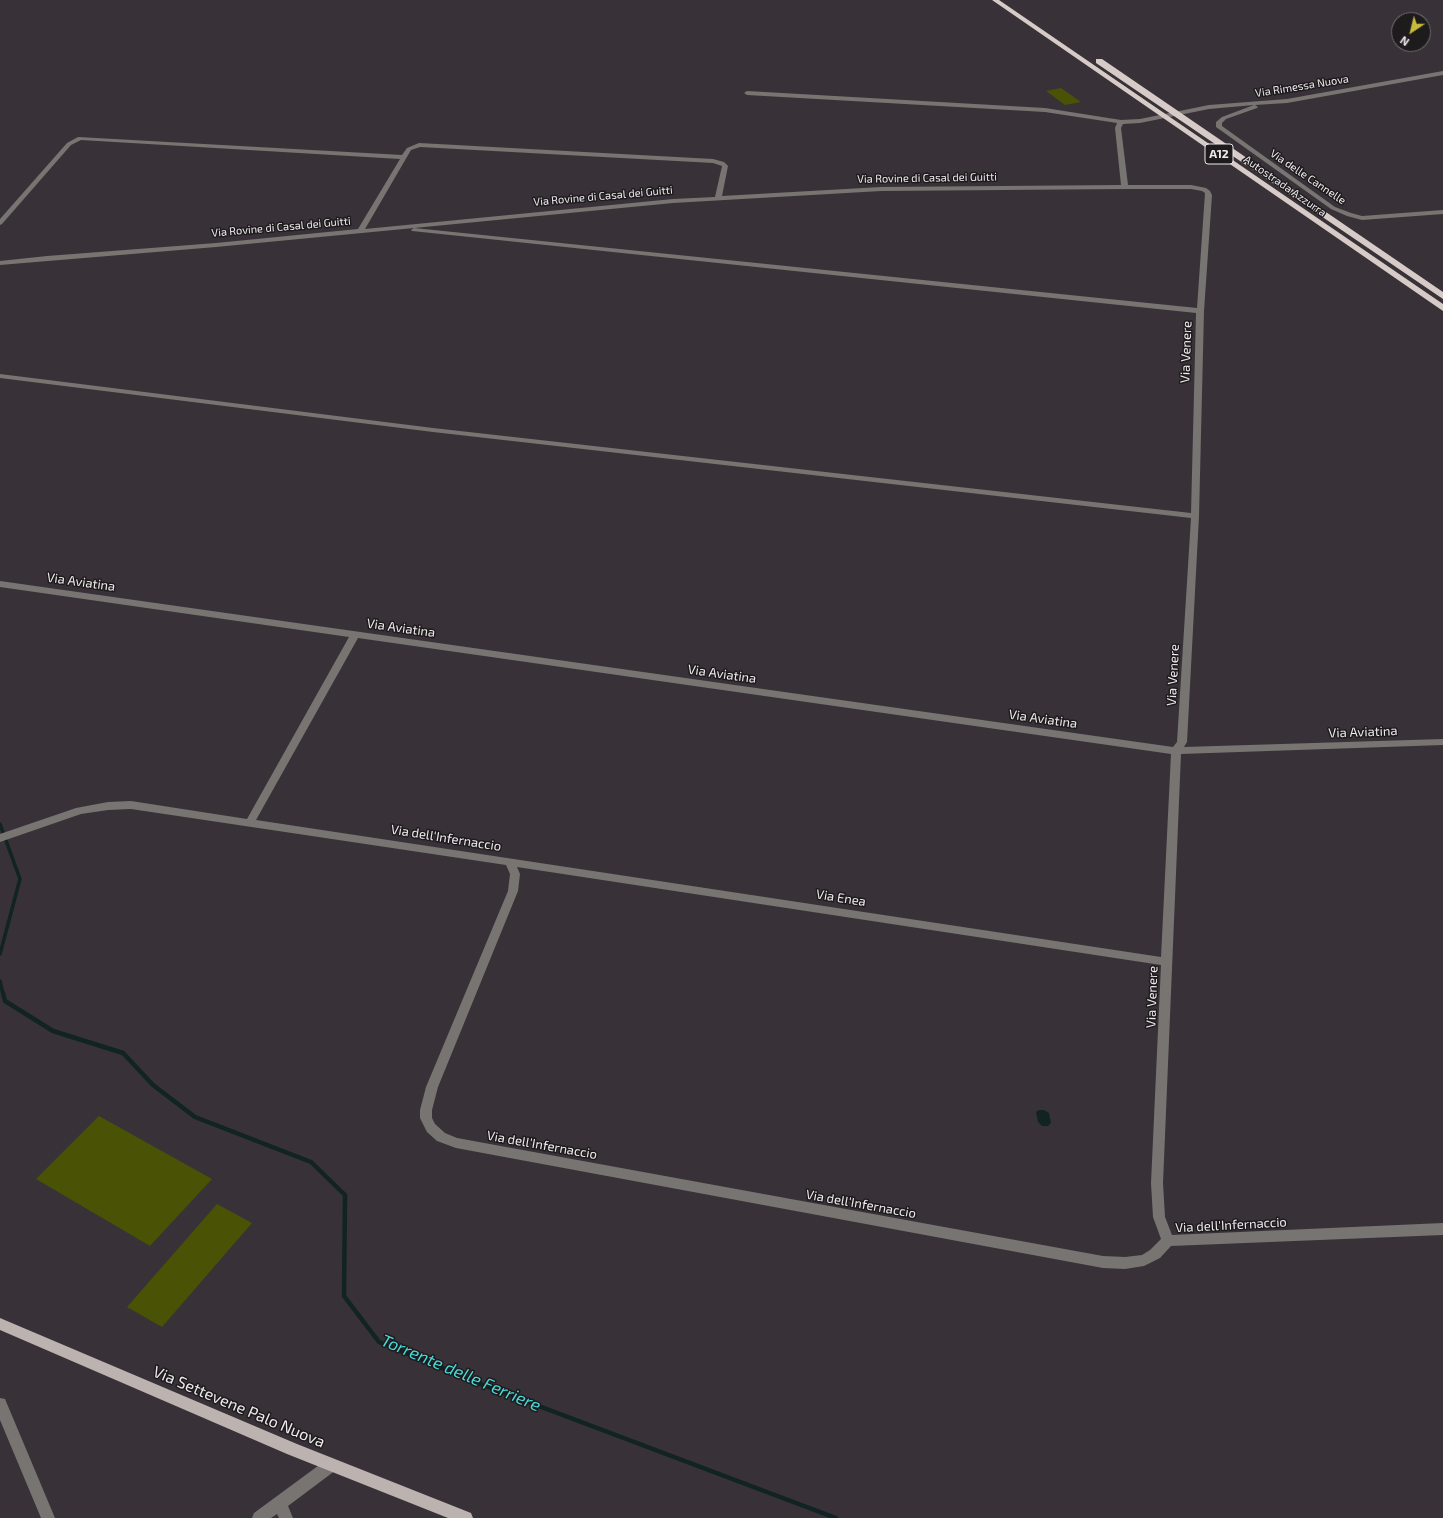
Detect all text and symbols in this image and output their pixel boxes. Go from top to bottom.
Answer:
north arrow [1391,12,1431,52]
text: N [1397,34,1411,49]
street label: Via Rimessa Nuova [1254,72,1350,100]
road number: A12 [1205,144,1233,164]
street label: Via delle Cannelle [1268,147,1348,207]
street label: Autostrada Azzurra [1241,153,1329,219]
street label: Via Rovine di Casal dei Guitti [857,170,997,186]
street label: Via Rovine di Casal dei Guitti [533,183,673,209]
street label: Via Rovine di Casal dei Guitti [211,214,351,240]
street label: Via Venere [1177,321,1195,383]
street label: Via Aviatina [46,569,116,595]
street label: Via Aviatina [366,615,436,641]
street label: Via Venere [1164,644,1182,706]
street label: Via Aviatina [687,661,757,687]
street label: Via Aviatina [1008,706,1078,732]
street label: Via Aviatina [1328,723,1398,741]
street label: Via dell'Infernaccio [390,822,502,854]
street label: Via Enea [815,886,867,910]
street label: Via Venere [1143,966,1161,1028]
street label: Via dell'Infernaccio [486,1128,598,1162]
street label: Via dell'Infernaccio [805,1187,917,1221]
street label: Via dell'Infernaccio [1175,1214,1287,1236]
water label: Torrente delle Ferriere [378,1330,544,1416]
street label: Via Settevene Palo Nuova [150,1362,328,1452]

